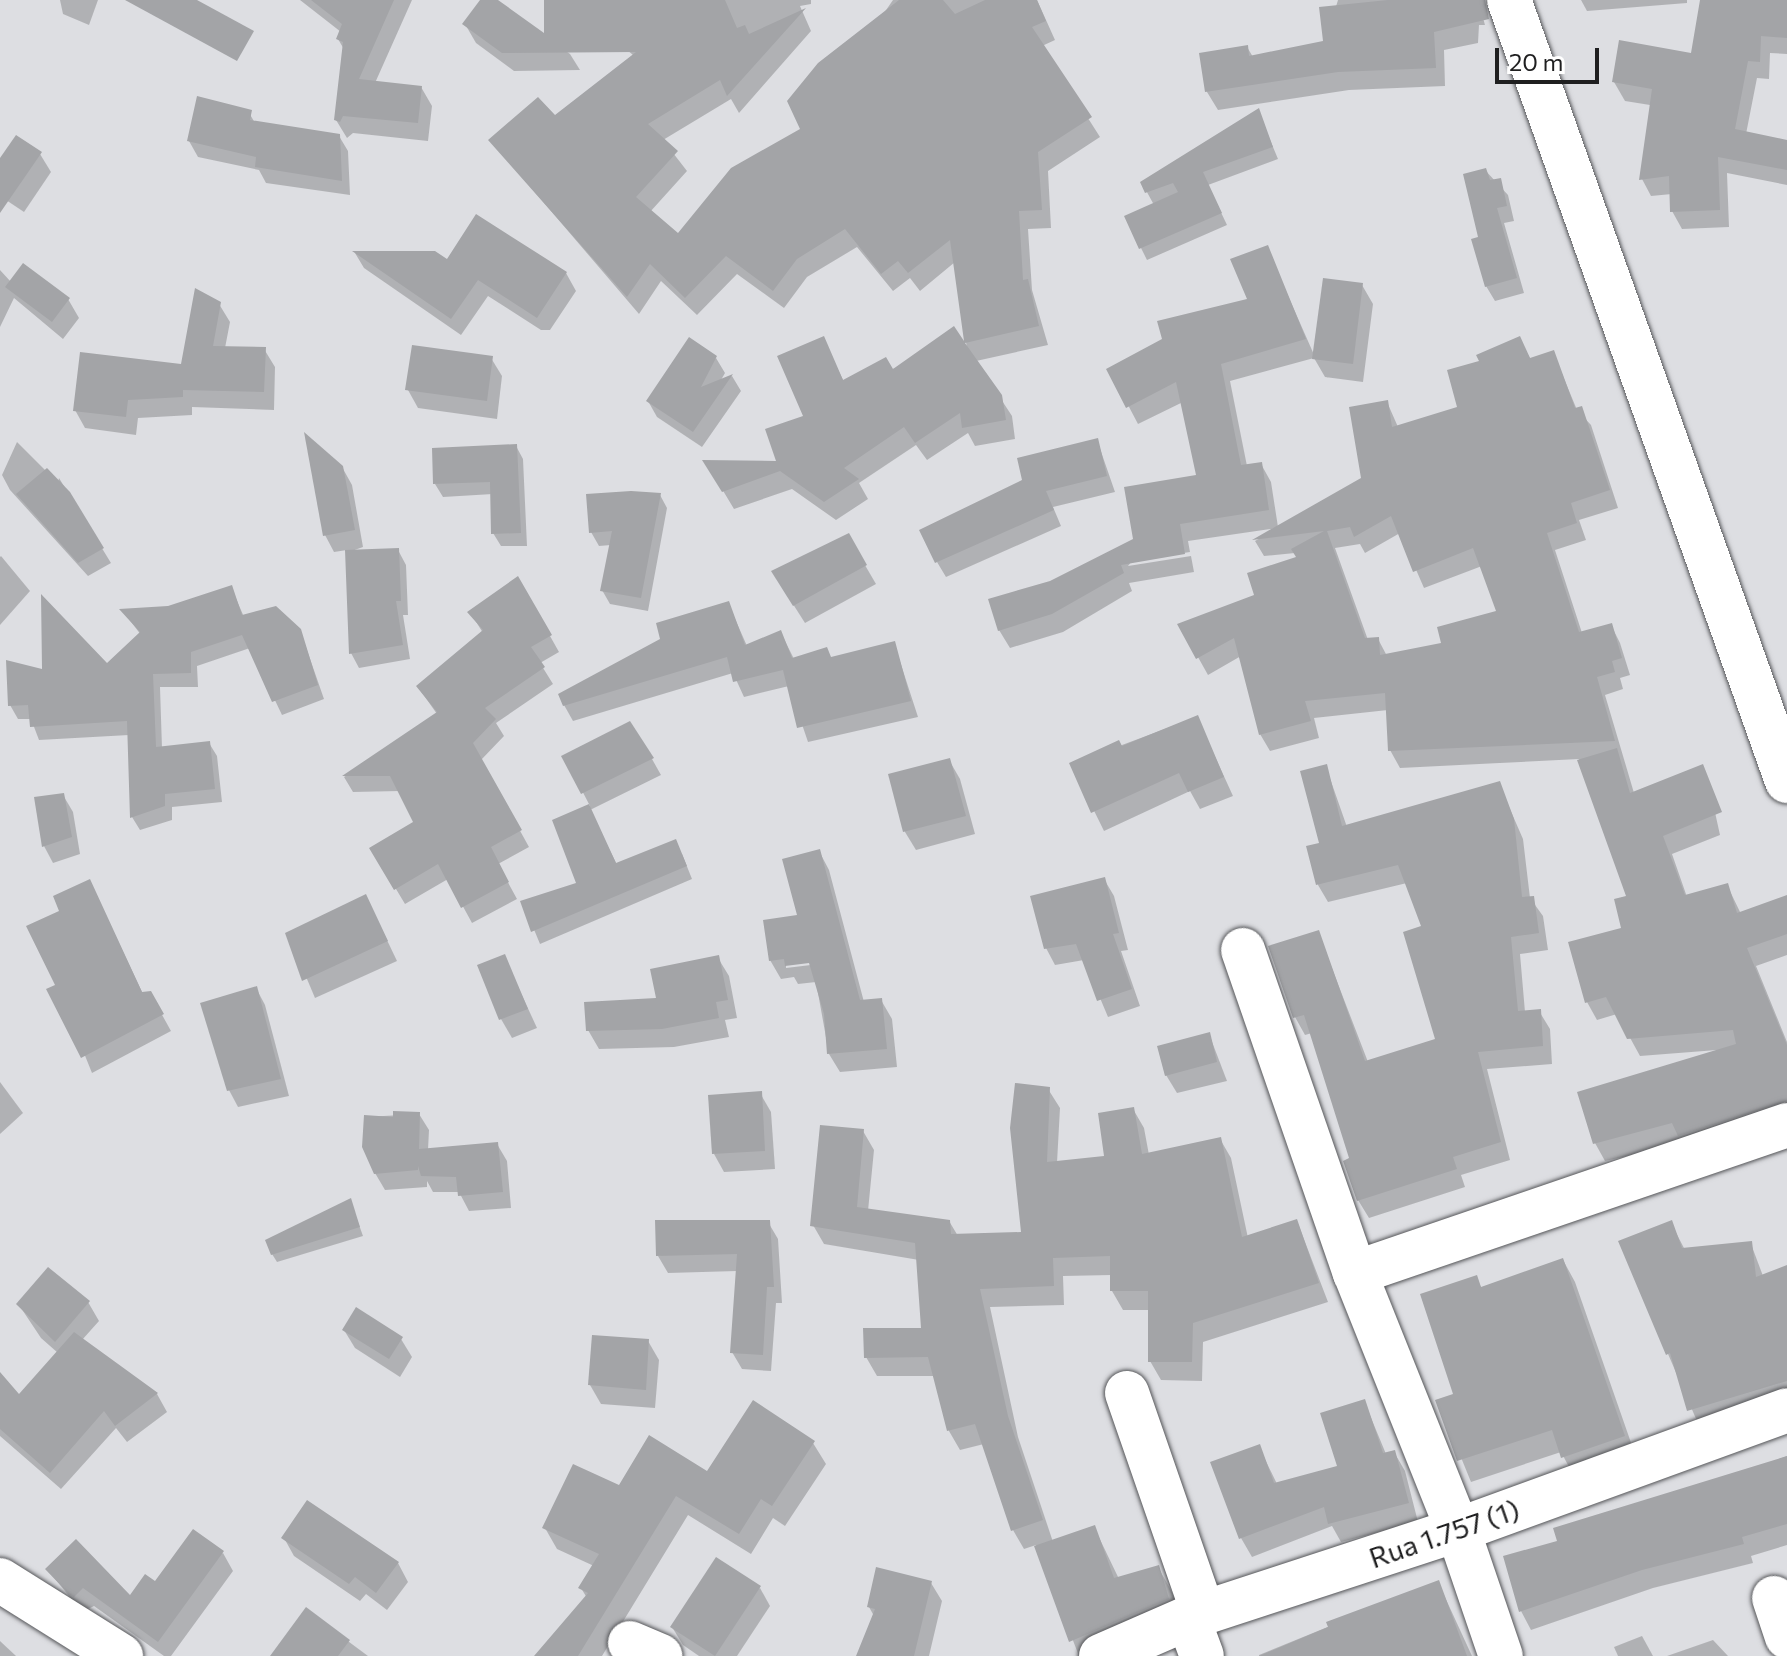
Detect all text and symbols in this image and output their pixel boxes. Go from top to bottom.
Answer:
scale bar [1499,32,1603,82]
text: 20 m [1509,47,1563,76]
street label: Rua 1.757 (1) [1365,1492,1523,1574]

